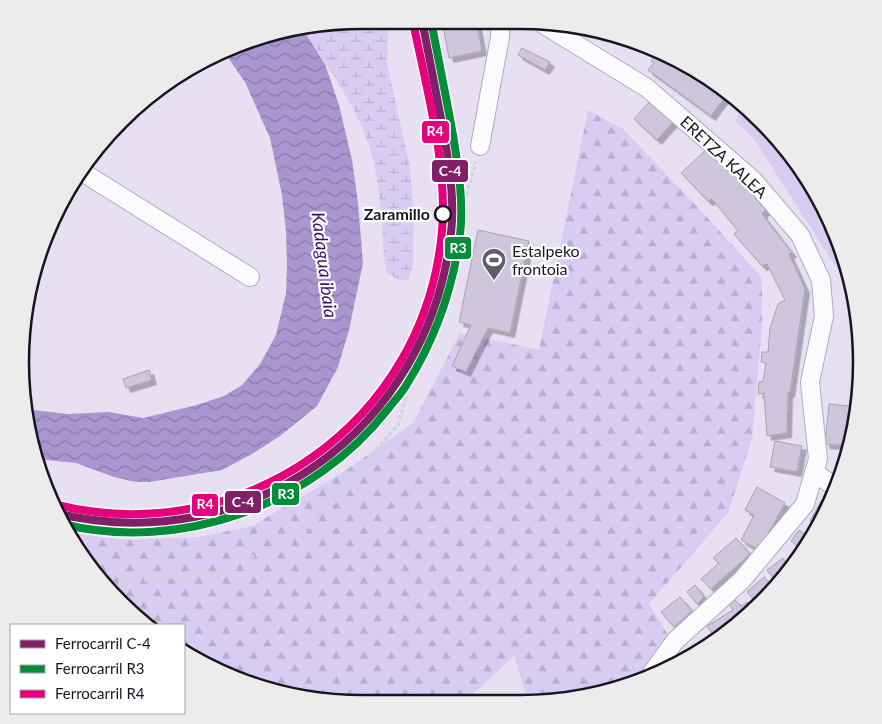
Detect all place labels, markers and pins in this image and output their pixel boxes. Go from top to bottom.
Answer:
place label: Zaramillo [364,204,430,223]
marker: Zaramillo [434,205,452,223]
place label: Estalpeko frontoia [512,241,580,278]
sports icon: Estalpeko frontoia [481,247,507,281]

